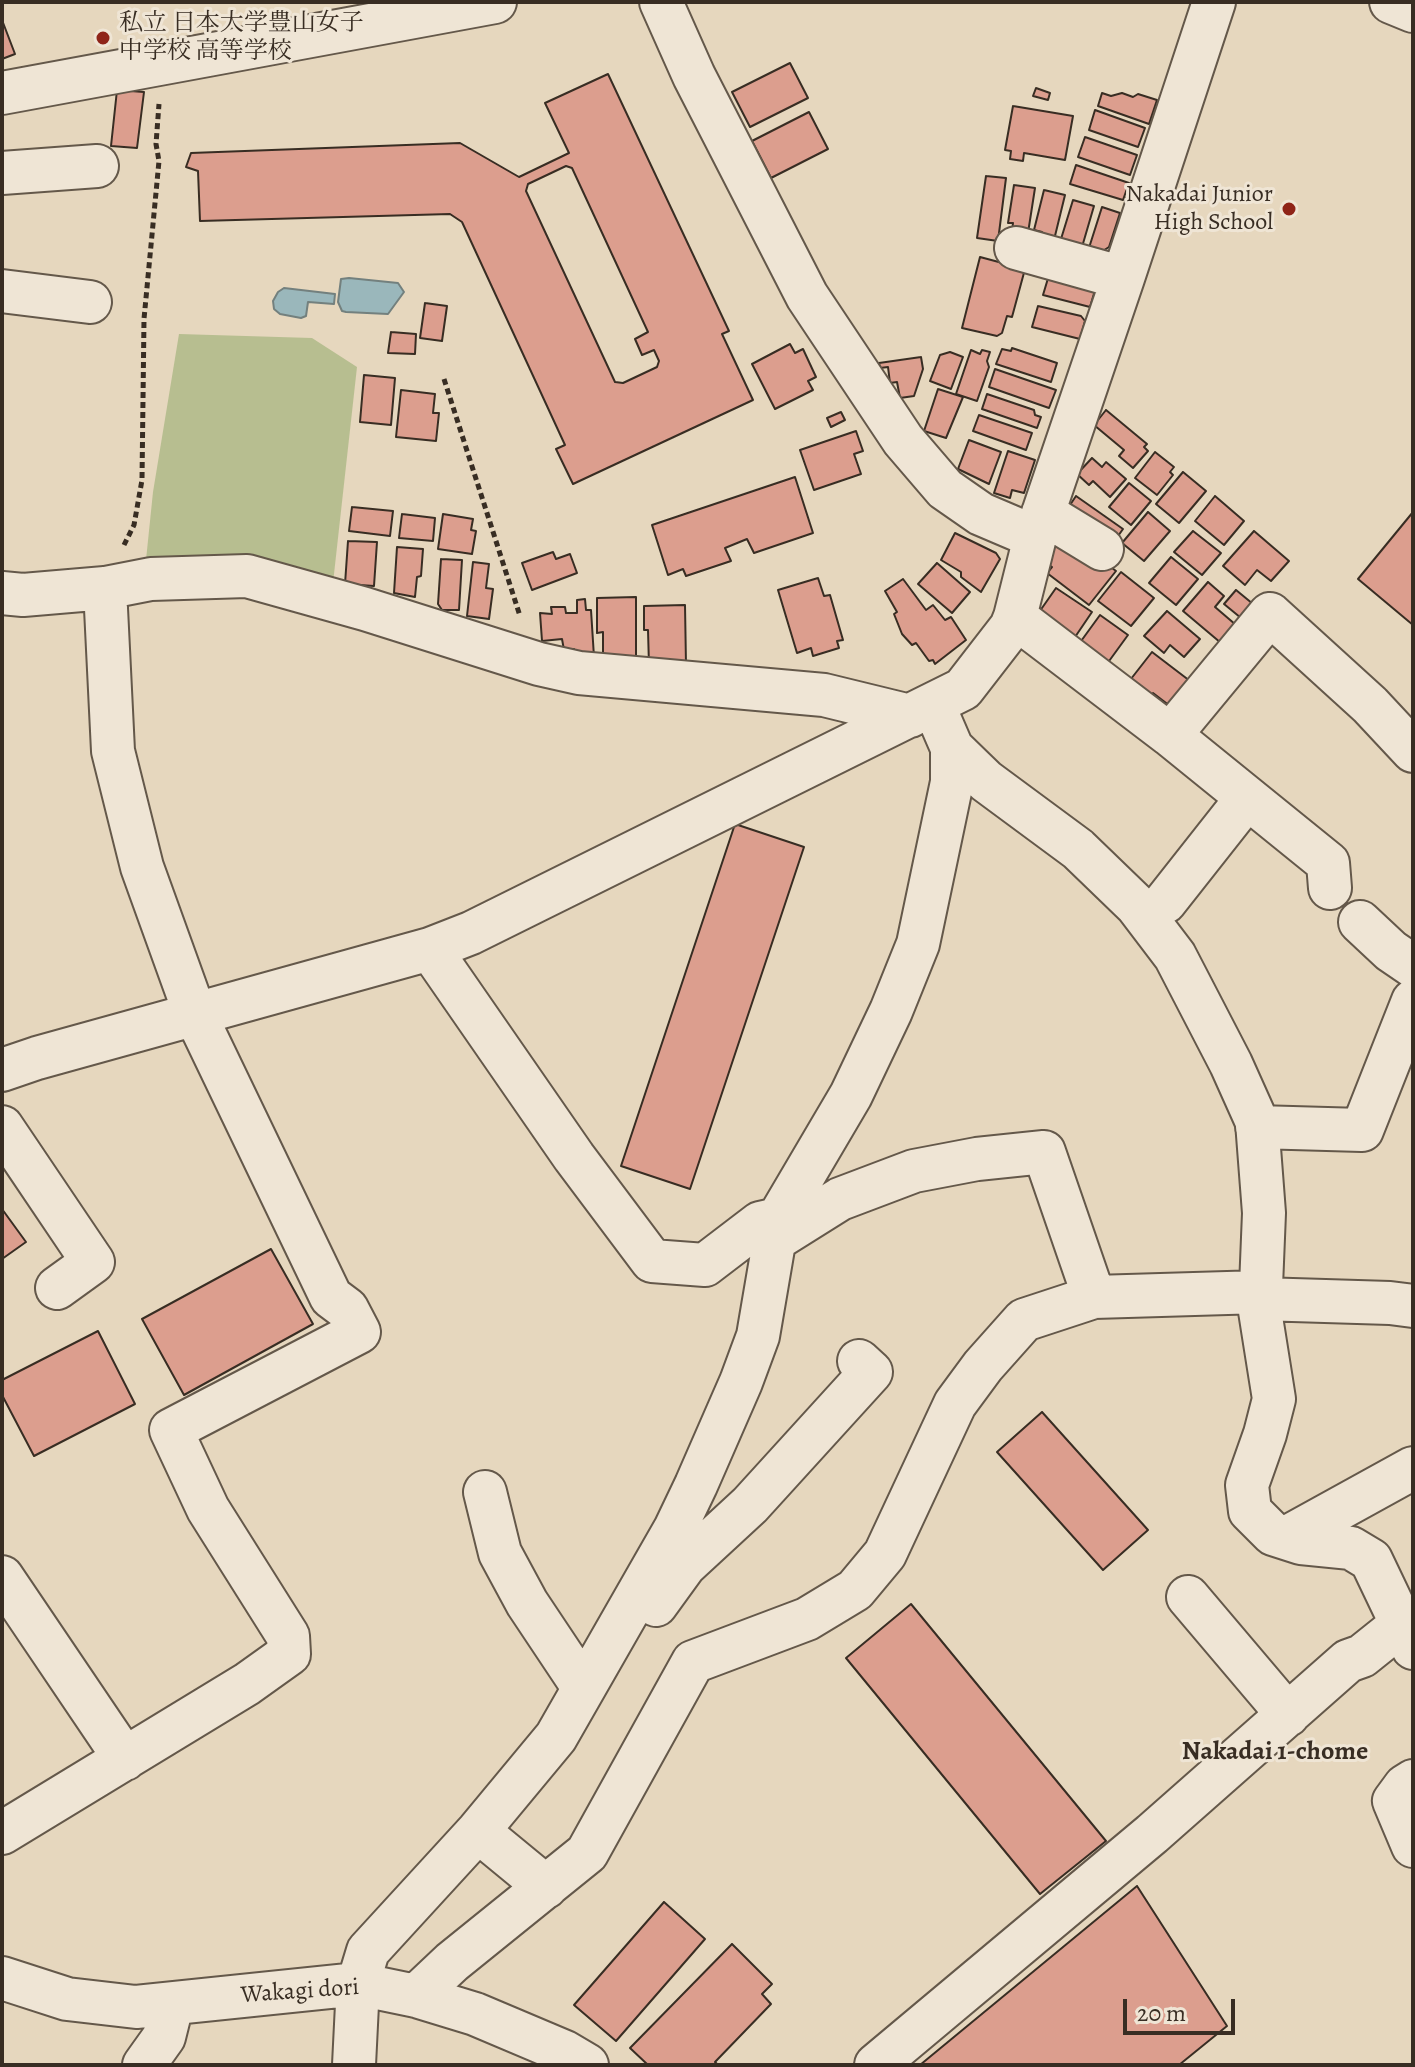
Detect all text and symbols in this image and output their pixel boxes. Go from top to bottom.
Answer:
place label: 私立 日本大学豊山女子 中学校 高等学校 [119,10,364,66]
marker: 私立 日本大学豊山女子 中学校 高等学校 [94,29,112,47]
place label: Nakadai Junior High School [1126,181,1273,237]
marker: Nakadai Junior High School [1280,200,1298,218]
district label: Nakadai 1-chome [1182,1737,1368,1769]
street label: Wakagi dori [240,1973,360,2011]
scale bar [1127,1983,1239,2033]
text: 20 m [1137,1997,1186,2029]

